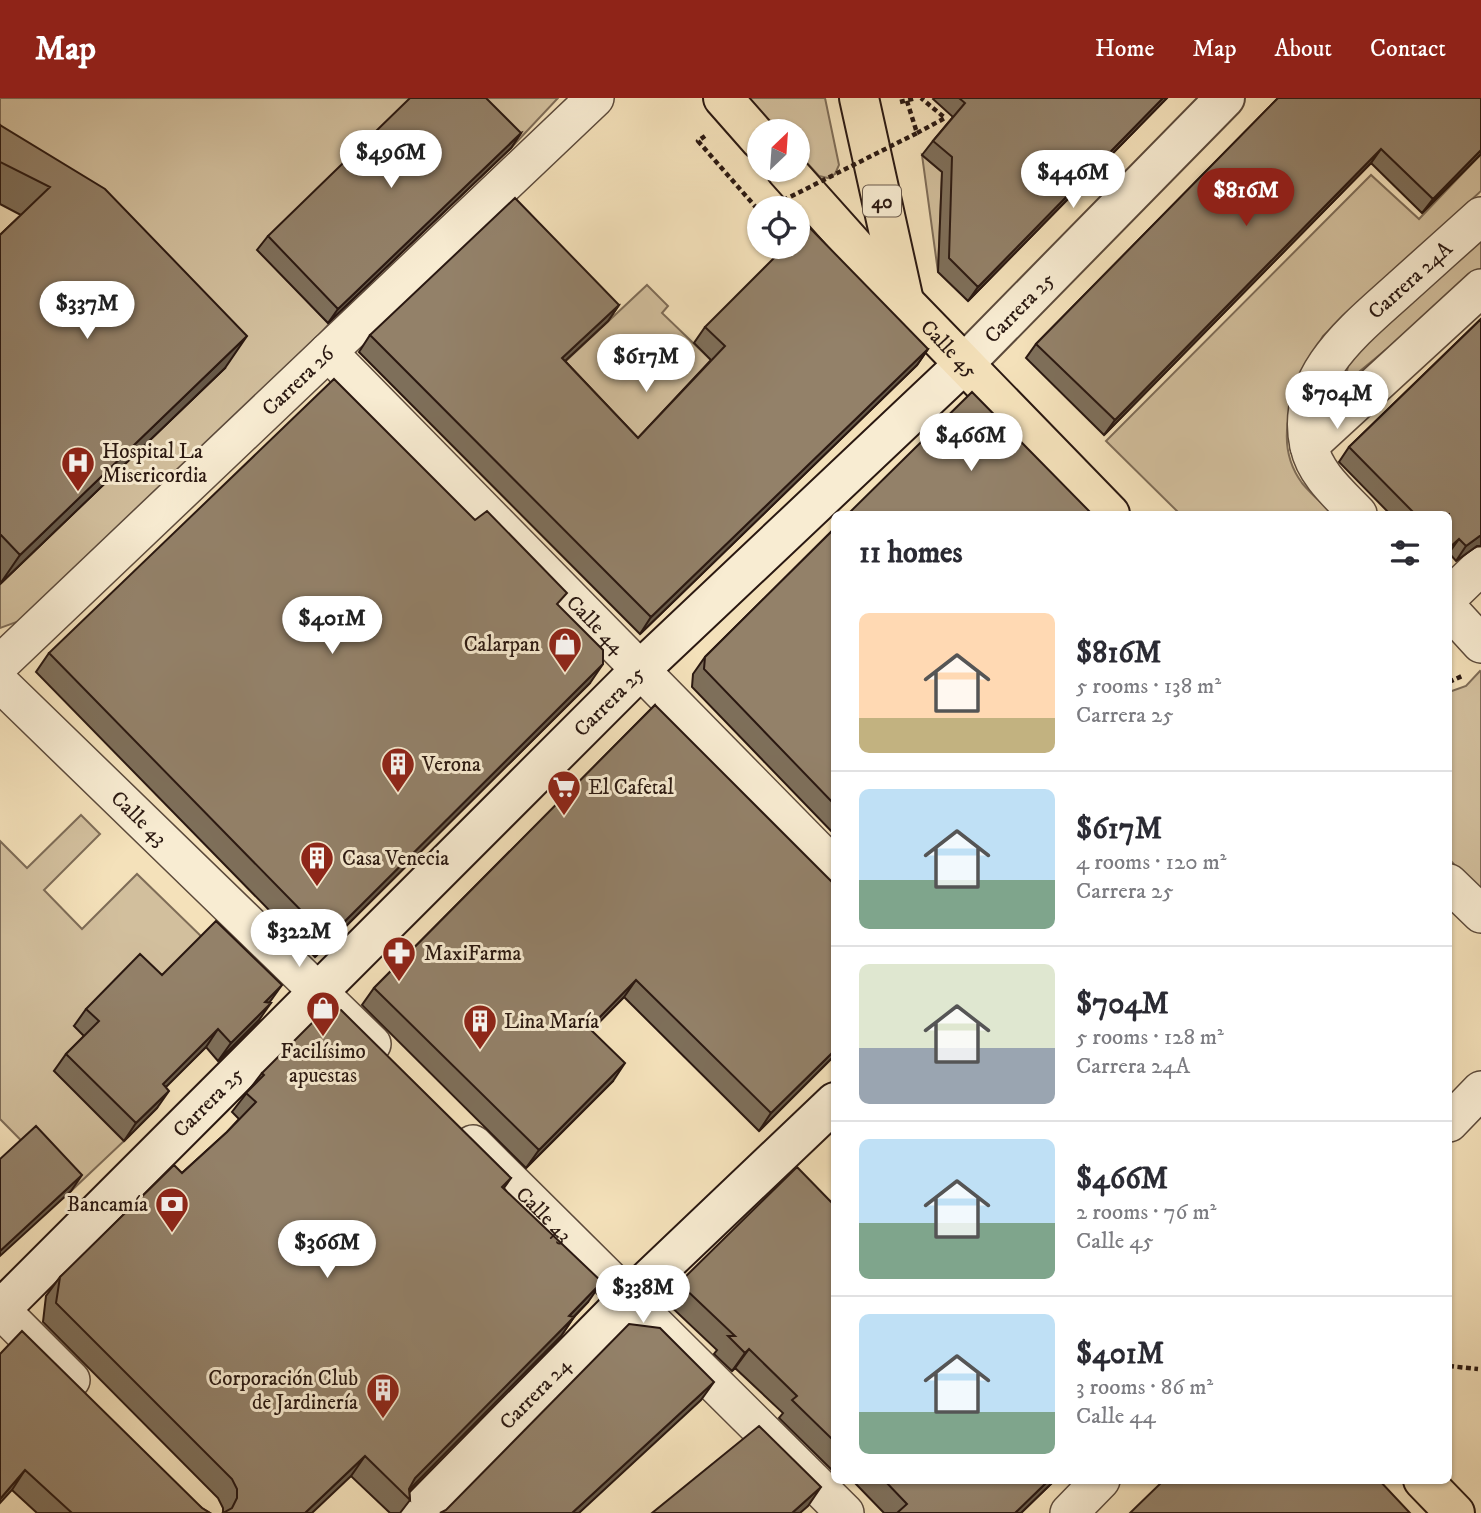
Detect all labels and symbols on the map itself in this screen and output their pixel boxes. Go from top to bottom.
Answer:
north arrow [747,119,810,182]
pin: $496M [342,130,440,190]
pin: $446M [1024,150,1122,210]
pin: $816M [1197,169,1295,228]
road number: 40 [863,186,901,216]
street label: Carrera 24A [1363,236,1459,325]
street label: Carrera 25 [980,267,1061,349]
pin: $337M [38,282,136,341]
street label: Calle 45 [914,315,983,384]
pin: $617M [597,334,695,394]
street label: Carrera 26 [257,340,341,422]
pin: $704M [1288,372,1386,431]
pin: $466M [922,414,1020,473]
place label: Hospital La Misericordia [102,439,207,489]
hospital icon: Hospital La Misericordia [59,444,97,493]
street label: Calle 44 [560,590,630,661]
pin: $401M [283,596,381,656]
shop icon: Calarpan [546,625,584,674]
place label: Calarpan [464,632,540,658]
street label: Carrera 25 [569,661,650,743]
building icon: Verona [379,745,417,794]
place label: Verona [421,752,481,778]
supermarket icon: El Cafetal [545,768,583,817]
place label: El Cafetal [588,775,675,801]
street label: Calle 43 [105,786,172,852]
building icon: Casa Venecia [298,839,336,888]
place label: Casa Venecia [342,846,449,872]
pin: $322M [250,910,348,969]
pharmacy icon: MaxiFarma [380,934,418,983]
place label: MaxiFarma [424,941,522,967]
shop icon: Facilísimo apuestas [304,989,342,1038]
building icon: Lina María [461,1002,499,1051]
place label: Lina María [504,1009,599,1035]
place label: Facilísimo apuestas [280,1039,366,1089]
street label: Carrera 25 [168,1062,249,1144]
street label: Calle 43 [510,1182,577,1249]
bank icon: Bancamía [153,1185,191,1234]
place label: Bancamía [67,1192,148,1218]
pin: $366M [278,1220,376,1280]
pin: $338M [594,1266,692,1325]
street label: Carrera 24 [494,1352,577,1436]
place label: Corporación Club de Jardinería [208,1366,358,1416]
building icon: Corporación Club de Jardinería [364,1371,402,1420]

